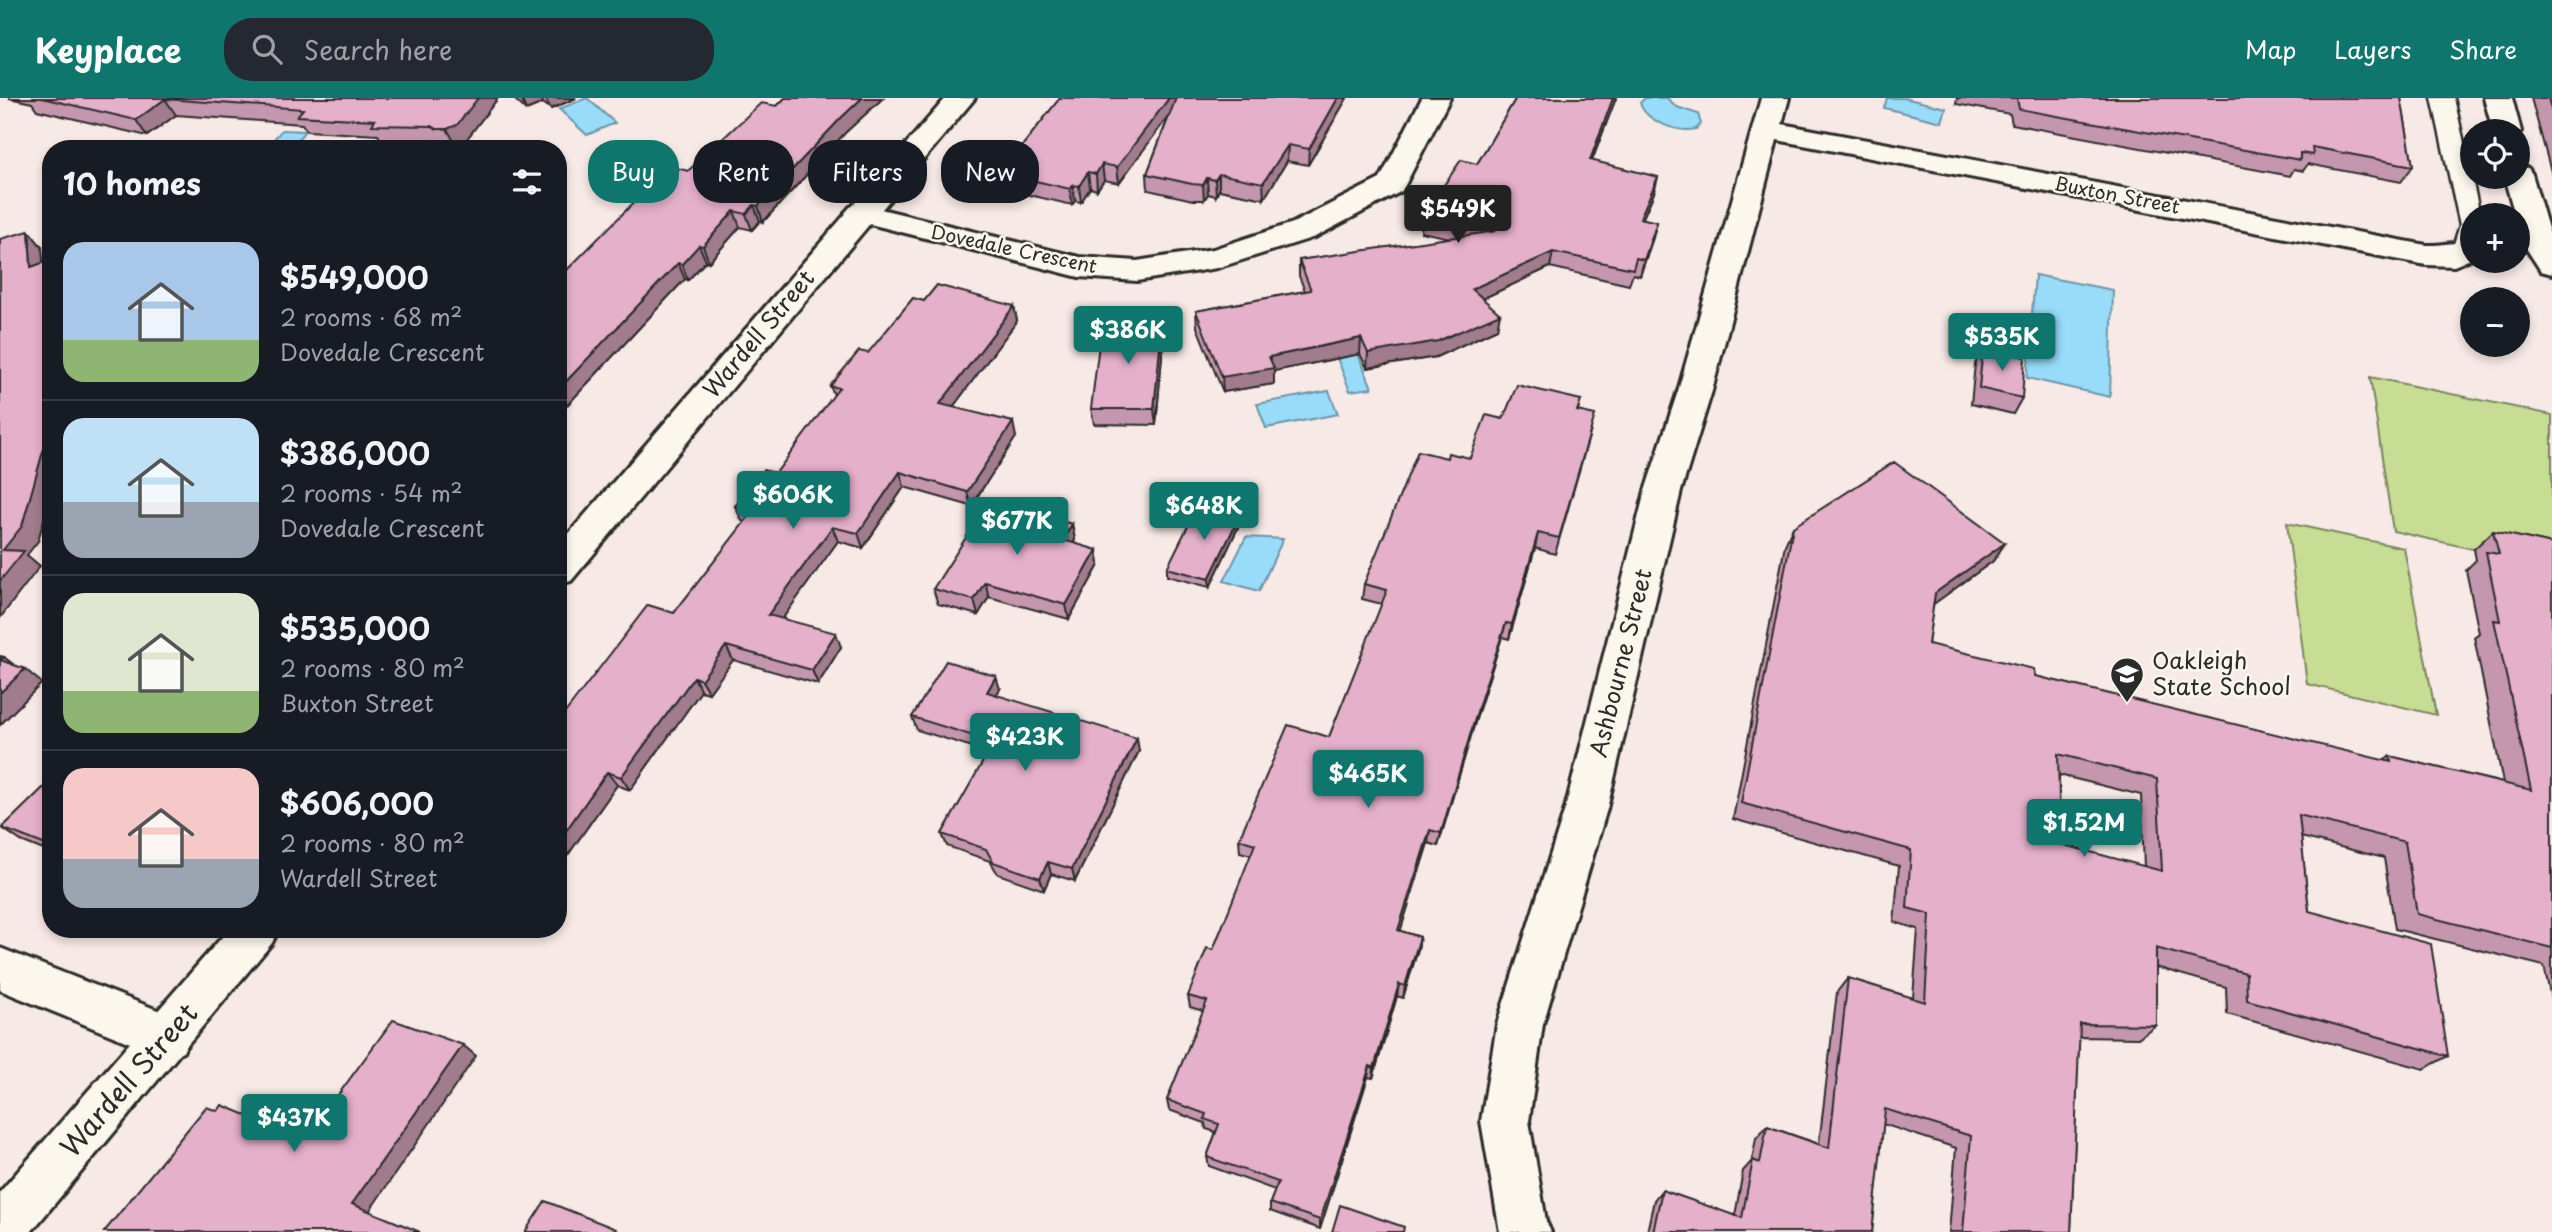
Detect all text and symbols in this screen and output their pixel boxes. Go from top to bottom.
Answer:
search box [224,18,714,81]
text: Keyplace [35,24,182,74]
icon: search [248,30,286,68]
text: Search here [304,30,452,69]
text: Map [2245,31,2296,67]
text: Layers [2334,31,2411,67]
text: Share [2449,31,2517,67]
map controls [2460,119,2530,357]
button: locate [2460,119,2530,189]
chip: Buy [588,140,679,203]
chip: Rent [693,140,794,203]
chip: Filters [808,140,927,203]
chip: New [941,140,1039,203]
text: 10 homes [63,160,201,205]
icon: filters [508,163,546,201]
street label: Buxton Street [2052,168,2182,220]
pin: $549K [1409,186,1507,245]
text: $549K [1420,190,1496,225]
button: + [2460,203,2530,273]
street label: Dovedale Crescent [929,217,1100,279]
text: $549,000 [280,254,429,299]
street label: Wardell Street [694,261,822,405]
icon: home [119,270,203,354]
button: − [2460,287,2530,357]
text: 2 rooms · 68 m² [280,299,462,334]
pin: $386K [1079,306,1177,366]
text: $386K [1090,311,1166,346]
pin: $535K [1953,314,2051,373]
text: $535K [1964,318,2040,353]
text: Dovedale Crescent [280,334,485,369]
text: $386,000 [280,430,430,475]
icon: home [119,446,203,530]
pin: $606K [744,472,842,531]
text: 2 rooms · 54 m² [280,475,463,510]
text: $606K [753,476,833,511]
pin: $648K [1155,482,1253,542]
text: $648K [1165,487,1243,522]
pin: $677K [968,498,1066,557]
text: $677K [981,502,1053,537]
text: Dovedale Crescent [280,510,485,545]
street label: Ashbourne Street [1579,565,1660,760]
text: $535,000 [280,605,430,650]
icon: home [119,621,203,705]
place label: Oakleigh State School [2152,642,2291,703]
text: 2 rooms · 80 m² [280,650,465,685]
school or university icon: Oakleigh State School [2108,655,2146,704]
text: Buxton Street [280,685,434,720]
pin: $423K [976,714,1074,773]
text: $423K [986,718,1064,753]
pin: $465K [1319,750,1417,810]
text: $465K [1329,755,1407,790]
text: $606,000 [280,780,434,825]
icon: home [119,796,203,880]
pin: $1.52M [2027,800,2141,859]
text: $1.52M [2043,804,2125,839]
text: 2 rooms · 80 m² [280,825,465,860]
text: Wardell Street [280,860,437,895]
street label: Wardell Street [49,993,207,1165]
pin: $437K [245,1094,343,1154]
text: $437K [257,1099,331,1134]

